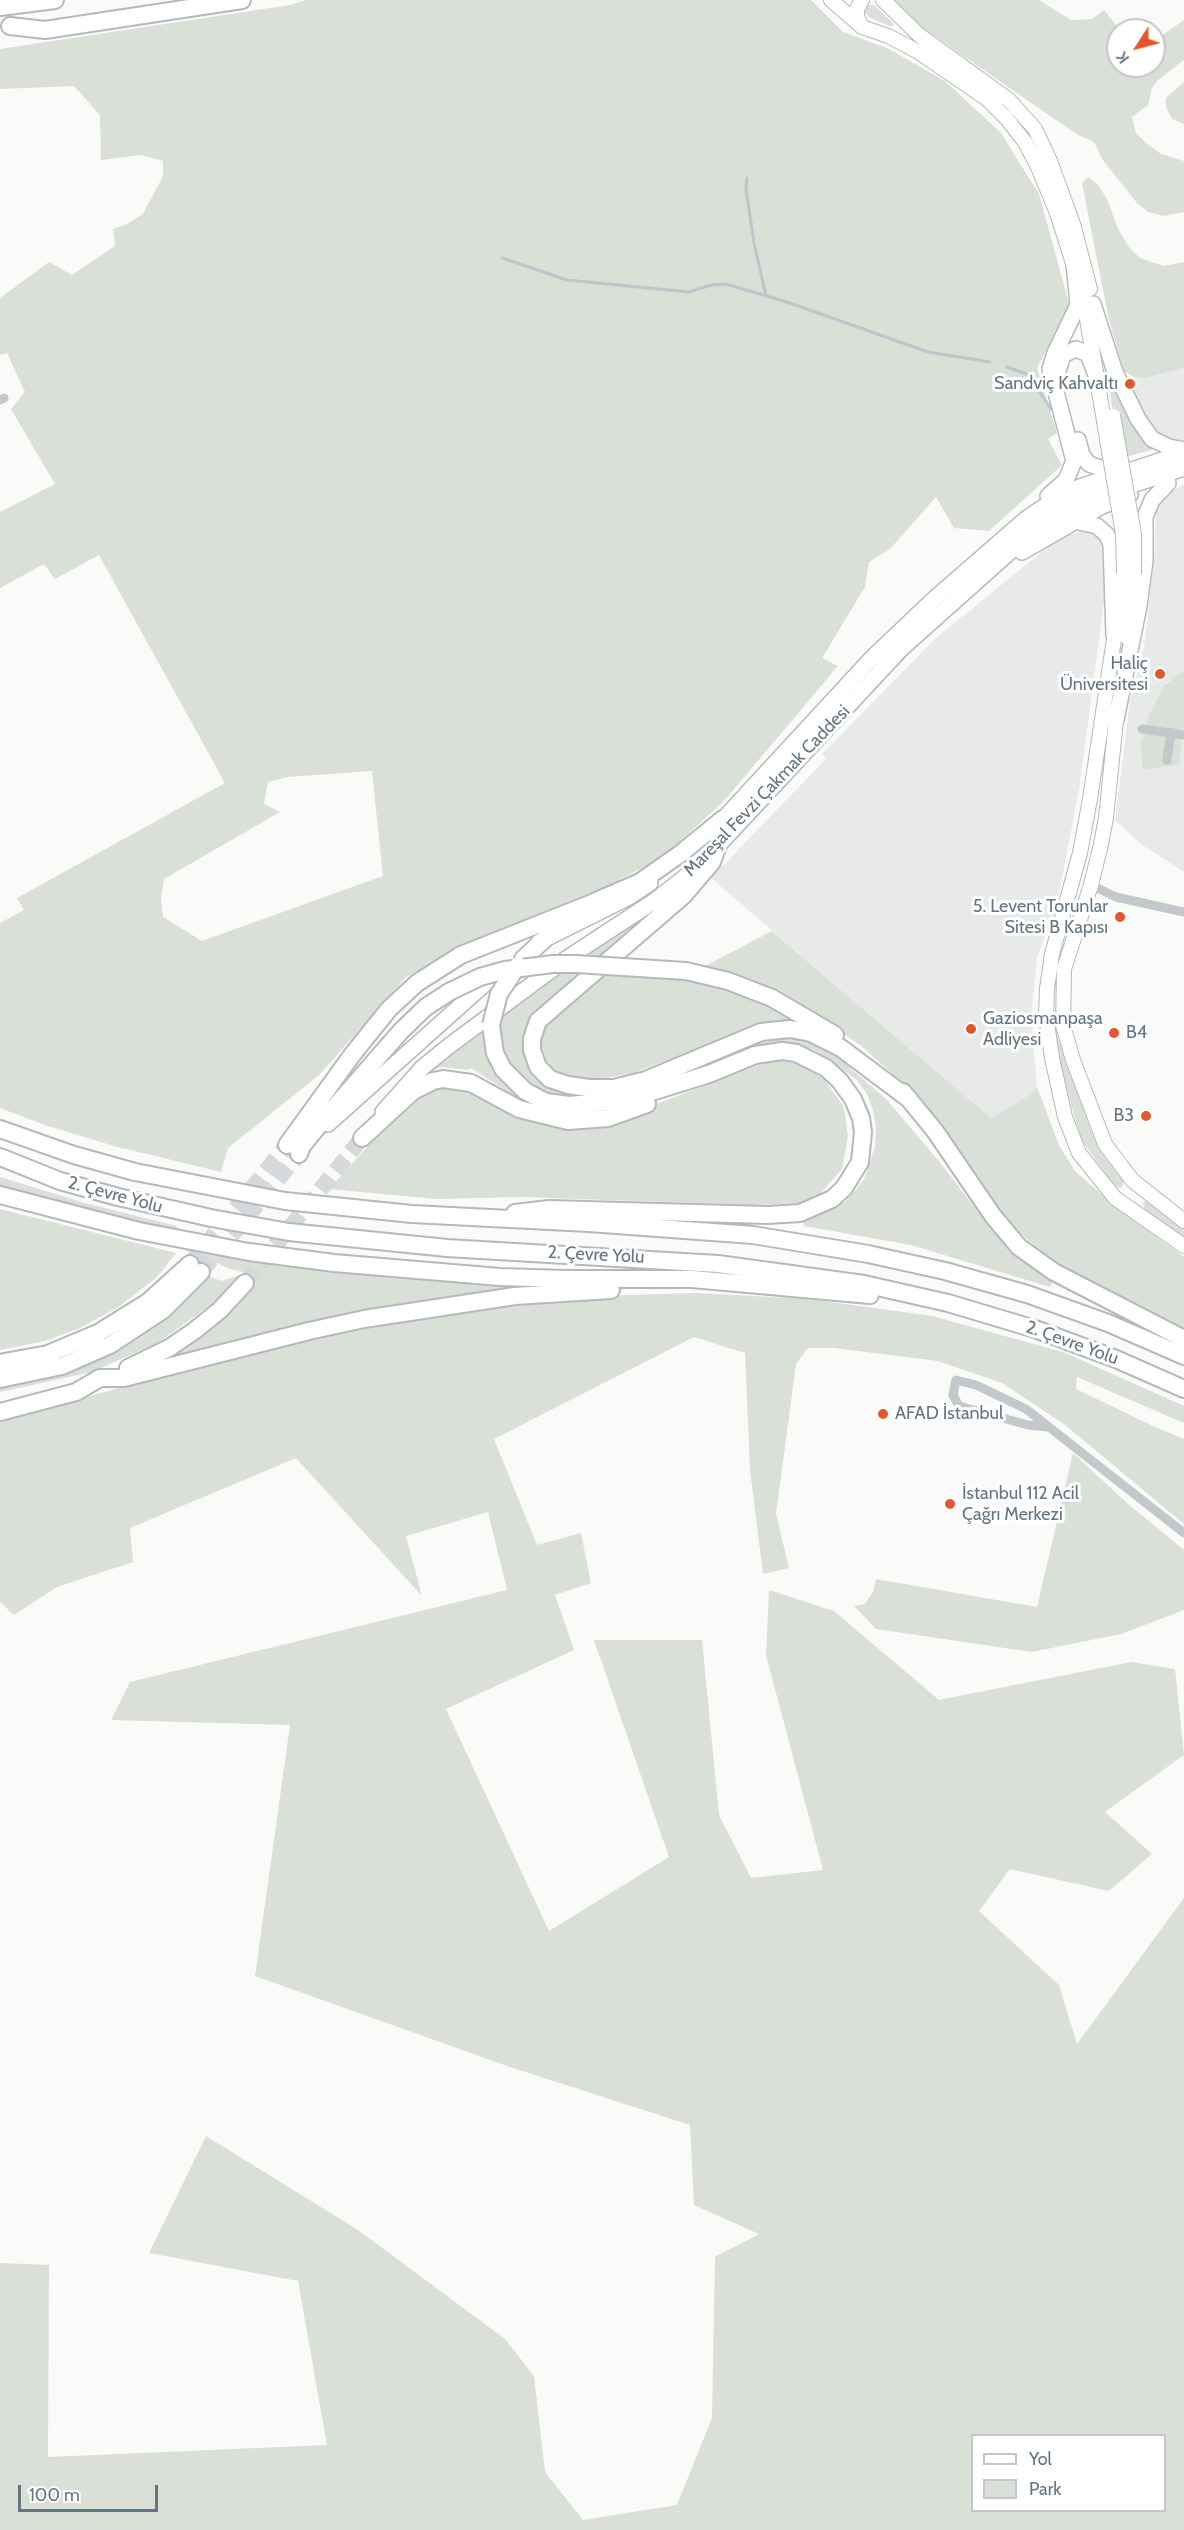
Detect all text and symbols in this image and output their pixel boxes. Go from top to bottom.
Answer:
north arrow [1106,18,1166,78]
text: K [1112,48,1133,67]
place label: Sandviç Kahvaltı [994,373,1118,395]
marker: Sandviç Kahvaltı [1123,377,1137,391]
place label: Haliç Üniversitesi [1060,653,1148,696]
marker: Haliç Üniversitesi [1153,667,1167,681]
street label: Mareşal Fevzi Çakmak Caddesi [679,701,855,881]
place label: 5. Levent Torunlar Sitesi B Kapısı [973,896,1108,938]
marker: 5. Levent Torunlar Sitesi B Kapısı [1113,910,1127,924]
place label: Gaziosmanpaşa Adliyesi [983,1008,1103,1050]
marker: Gaziosmanpaşa Adliyesi [964,1022,978,1036]
place label: B4 [1126,1022,1147,1044]
marker: B4 [1107,1026,1121,1040]
place label: B3 [1114,1105,1134,1127]
marker: B3 [1139,1109,1153,1123]
street label: 2. Çevre Yolu [65,1172,165,1218]
street label: 2. Çevre Yolu [547,1242,645,1268]
street label: 2. Çevre Yolu [1023,1316,1121,1370]
place label: AFAD İstanbul [895,1403,1003,1425]
marker: AFAD İstanbul [876,1407,890,1421]
place label: İstanbul 112 Acil Çağrı Merkezi [962,1483,1079,1526]
marker: İstanbul 112 Acil Çağrı Merkezi [943,1497,957,1511]
legend [971,2434,1166,2512]
text: Yol [1029,2448,1052,2470]
scale bar [21,2473,160,2511]
text: Park [1029,2478,1061,2500]
text: 100 m [29,2484,80,2506]

